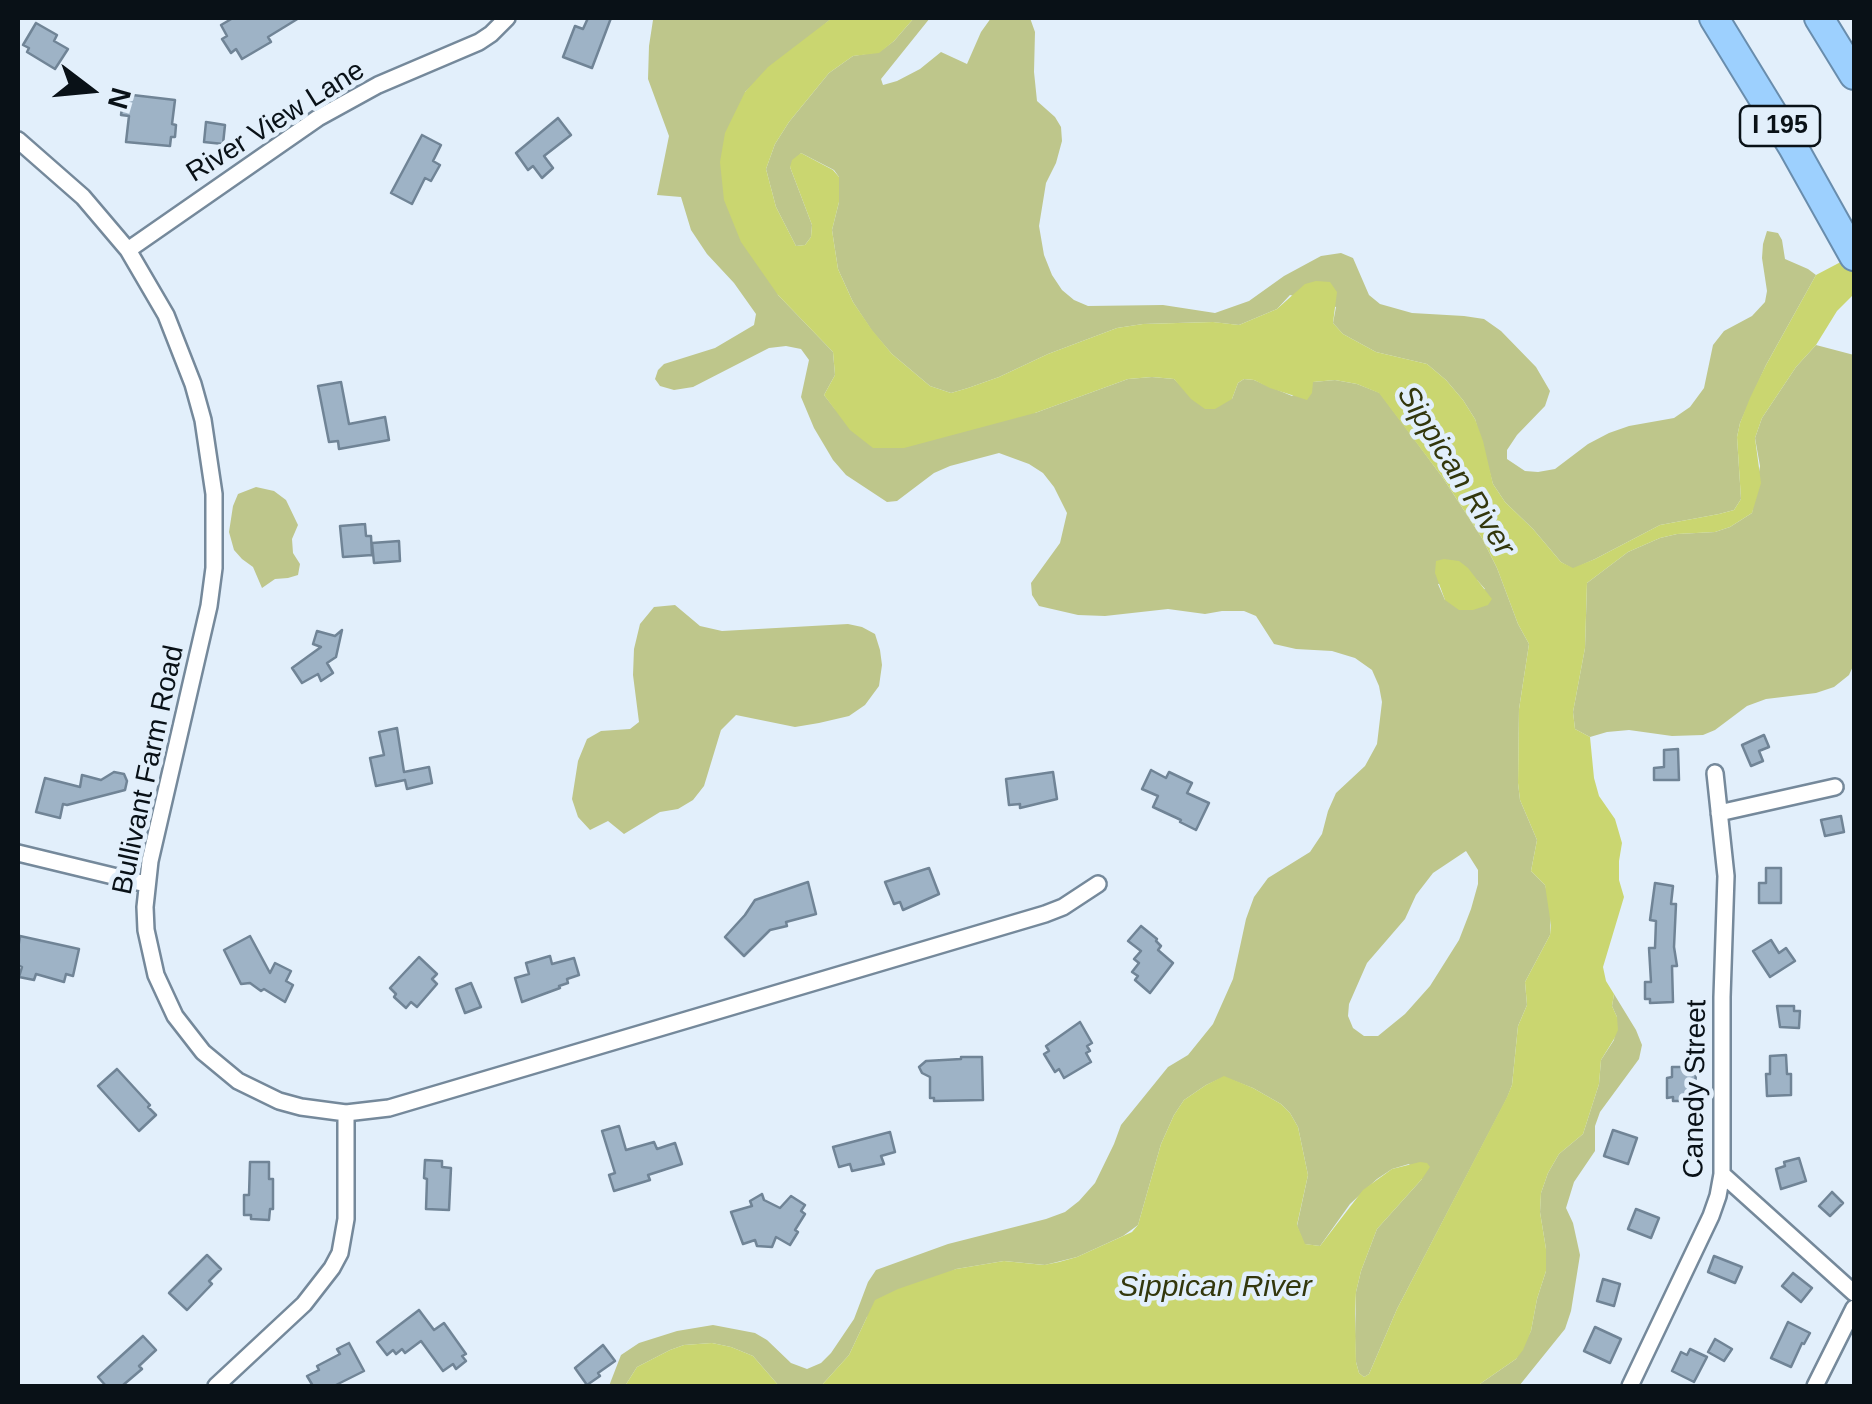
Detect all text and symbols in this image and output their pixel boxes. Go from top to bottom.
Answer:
north arrow [40,40,140,140]
street label: River View Lane [181,54,371,190]
text: N [102,84,137,112]
road number: I 195 [1740,106,1820,146]
water label: Sippican River [1388,379,1522,563]
street label: Bullivant Farm Road [106,642,192,898]
street label: Canedy Street [1678,999,1714,1179]
water label: Sippican River [1118,1270,1312,1306]

